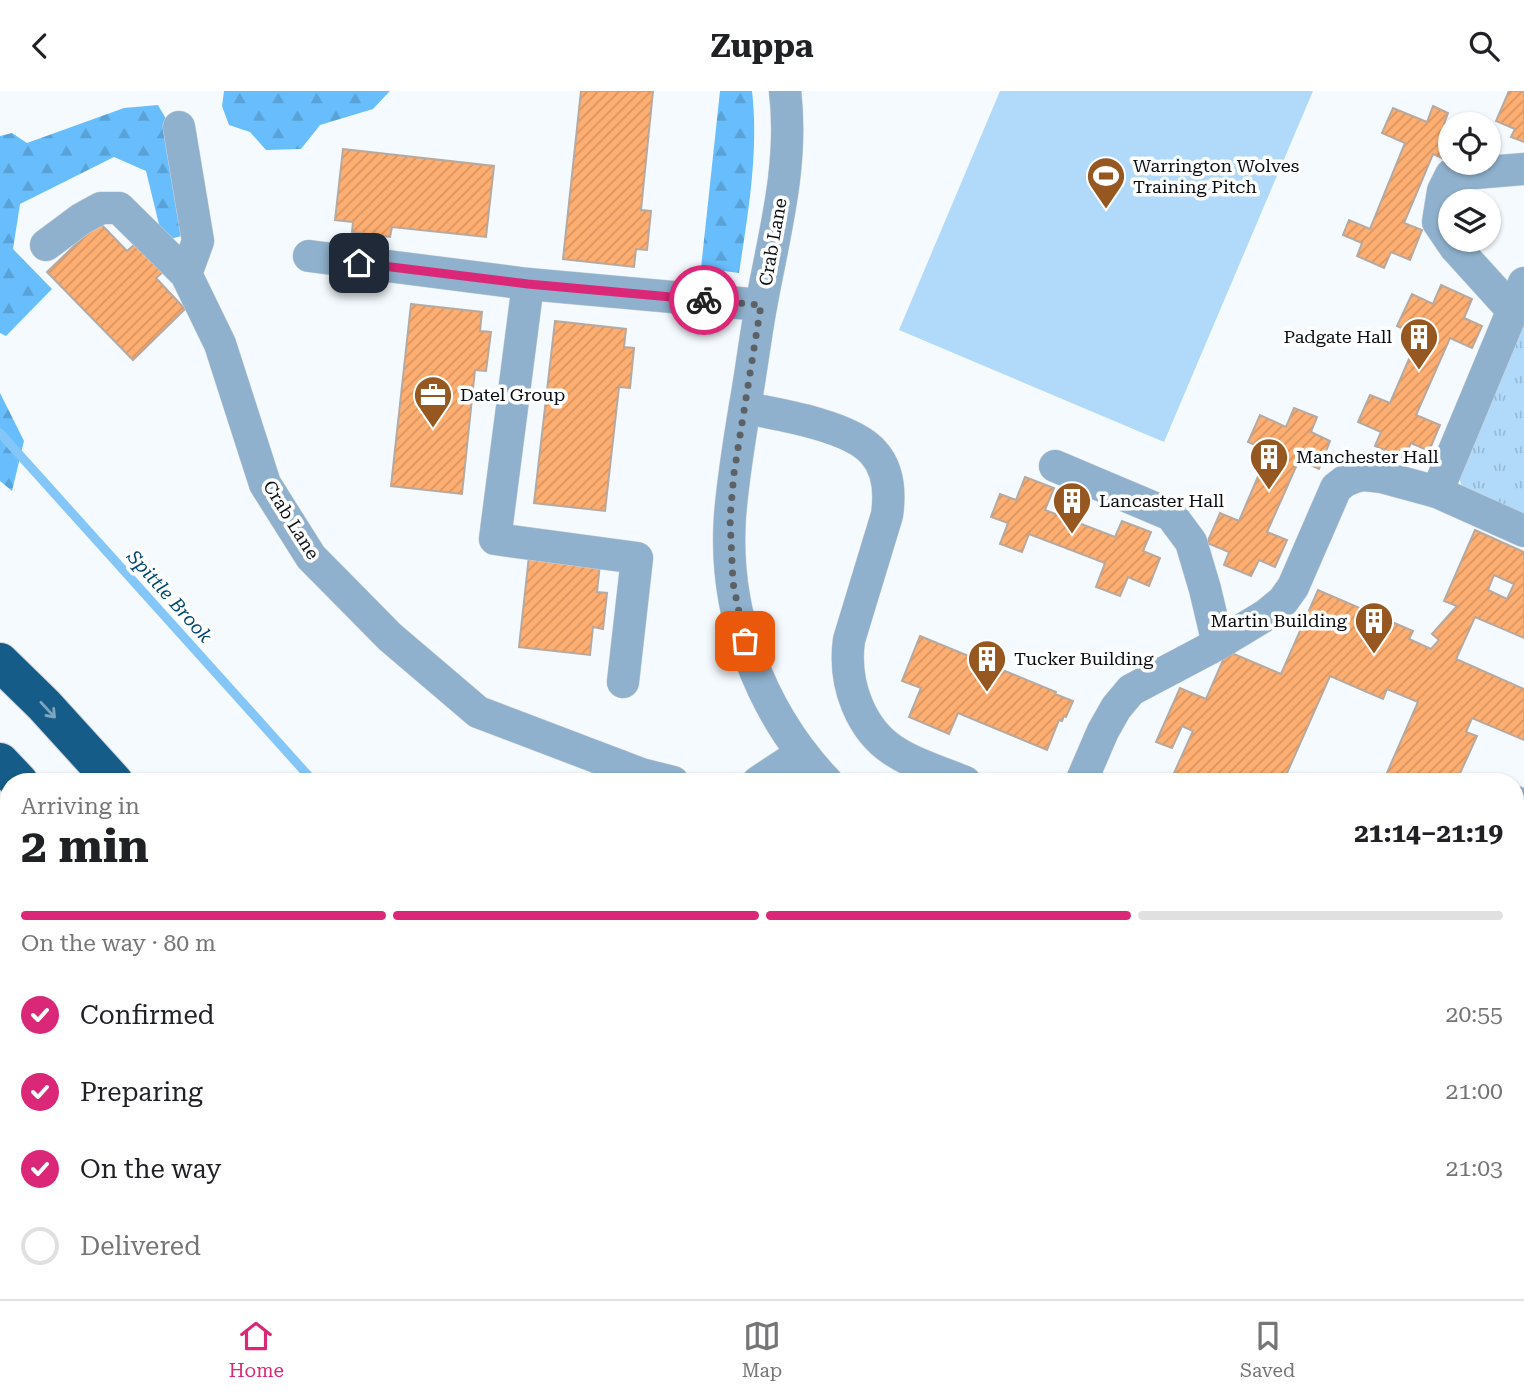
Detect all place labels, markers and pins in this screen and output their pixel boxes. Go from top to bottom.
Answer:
sports icon: Warrington Wolves Training Pitch [1085,155,1127,210]
place label: Warrington Wolves Training Pitch [1133,155,1299,197]
pin [329,233,389,293]
building icon: Padgate Hall [1398,316,1440,371]
place label: Padgate Hall [1284,326,1392,347]
office icon: Datel Group [412,374,454,429]
place label: Datel Group [460,384,565,405]
building icon: Manchester Hall [1248,436,1290,491]
place label: Manchester Hall [1296,446,1439,467]
building icon: Lancaster Hall [1051,480,1093,535]
place label: Lancaster Hall [1099,490,1225,511]
building icon: Martin Building [1353,600,1395,655]
place label: Martin Building [1210,610,1348,631]
pin [715,611,775,671]
building icon: Tucker Building [966,638,1008,693]
place label: Tucker Building [1014,648,1154,669]

